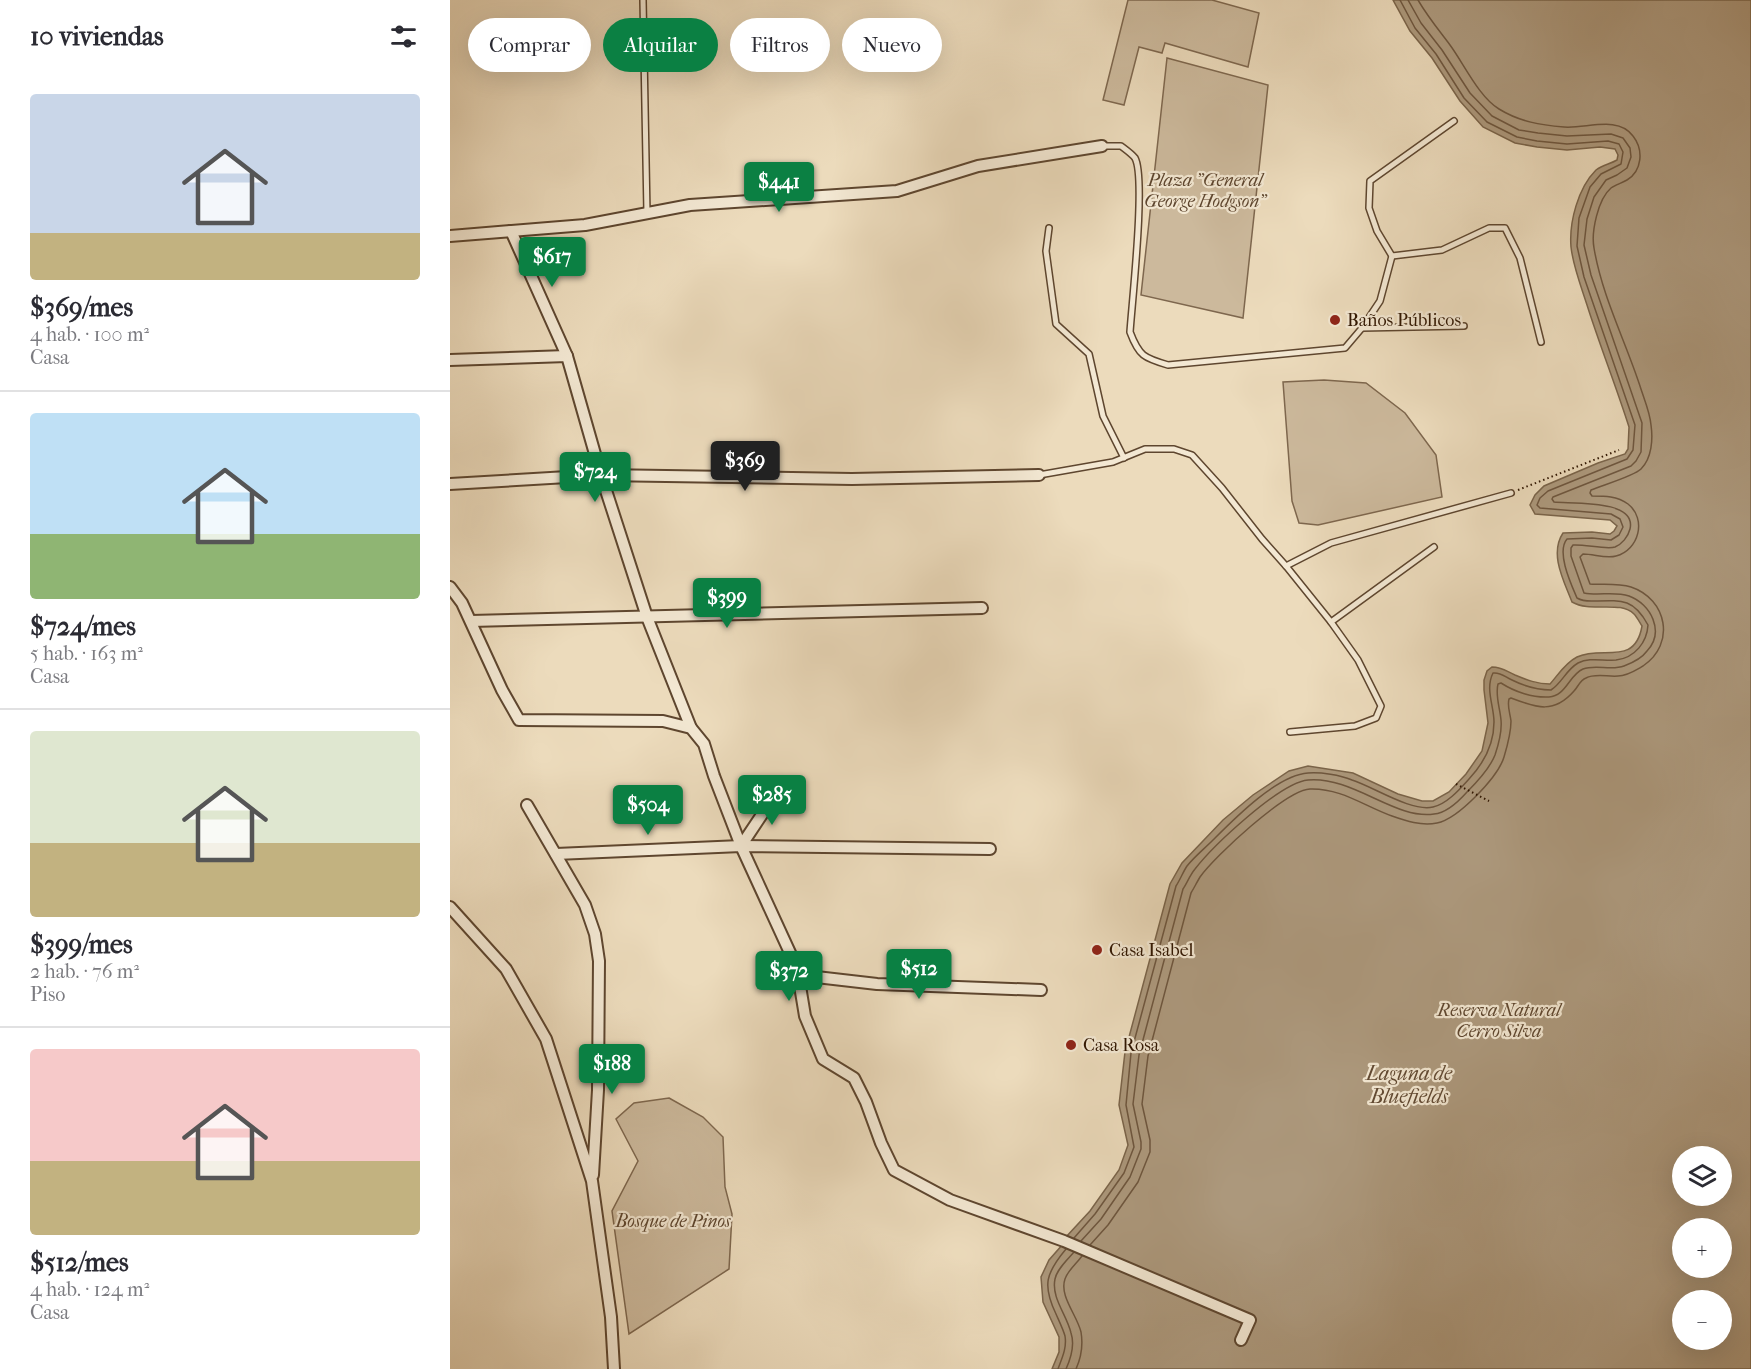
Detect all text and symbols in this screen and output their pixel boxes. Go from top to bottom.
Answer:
chip: Comprar [468,18,591,72]
chip: Alquilar [603,18,718,72]
chip: Filtros [730,18,830,72]
chip: Nuevo [842,18,942,72]
icon: filters [387,20,420,53]
text: 10 viviendas [30,21,164,52]
icon: home [171,133,279,241]
pin: $441 [743,162,815,213]
text: $441 [758,170,800,193]
park label: Plaza "General George Hodgson" [1144,170,1268,212]
pin: $617 [516,237,588,288]
text: $617 [533,245,571,268]
text: $369/mes [30,292,133,323]
place label: Baños Públicos [1347,310,1461,331]
marker: Baños Públicos [1328,313,1342,327]
text: 4 hab. · 100 m² [30,323,149,346]
text: Casa [30,346,69,369]
pin: $369 [709,441,781,492]
text: $369 [725,449,765,472]
icon: home [171,452,279,560]
pin: $724 [559,452,631,503]
text: $724 [574,460,616,483]
pin: $399 [691,578,763,629]
text: $399 [707,586,747,609]
text: $724/mes [30,611,136,642]
text: 5 hab. · 163 m² [30,642,143,665]
text: Casa [30,665,69,688]
icon: home [171,770,279,878]
pin: $285 [736,775,808,826]
text: $285 [752,783,792,806]
pin: $504 [612,785,684,836]
text: $504 [627,793,669,816]
text: $399/mes [30,929,133,960]
place label: Casa Isabel [1109,940,1194,961]
marker: Casa Isabel [1090,943,1104,957]
pin: $512 [883,949,955,1000]
pin: $372 [753,951,825,1002]
text: $512 [900,957,938,980]
text: $372 [769,959,809,982]
text: 2 hab. · 76 m² [30,960,139,983]
text: Piso [30,983,66,1006]
park label: Reserva Natural Cerro Silva [1436,1000,1563,1042]
place label: Casa Rosa [1083,1035,1160,1056]
marker: Casa Rosa [1064,1038,1078,1052]
pin: $188 [576,1044,648,1095]
text: $188 [593,1052,631,1075]
water label: Laguna de Bluefields [1364,1062,1453,1108]
icon: home [171,1088,279,1196]
map controls [1672,1146,1732,1350]
button: layers [1672,1146,1732,1206]
park label: Bosque de Pinos [614,1211,731,1232]
button: + [1672,1218,1732,1278]
text: $512/mes [30,1247,129,1278]
text: 4 hab. · 124 m² [30,1278,149,1301]
button: − [1672,1290,1732,1350]
text: Casa [30,1301,69,1324]

